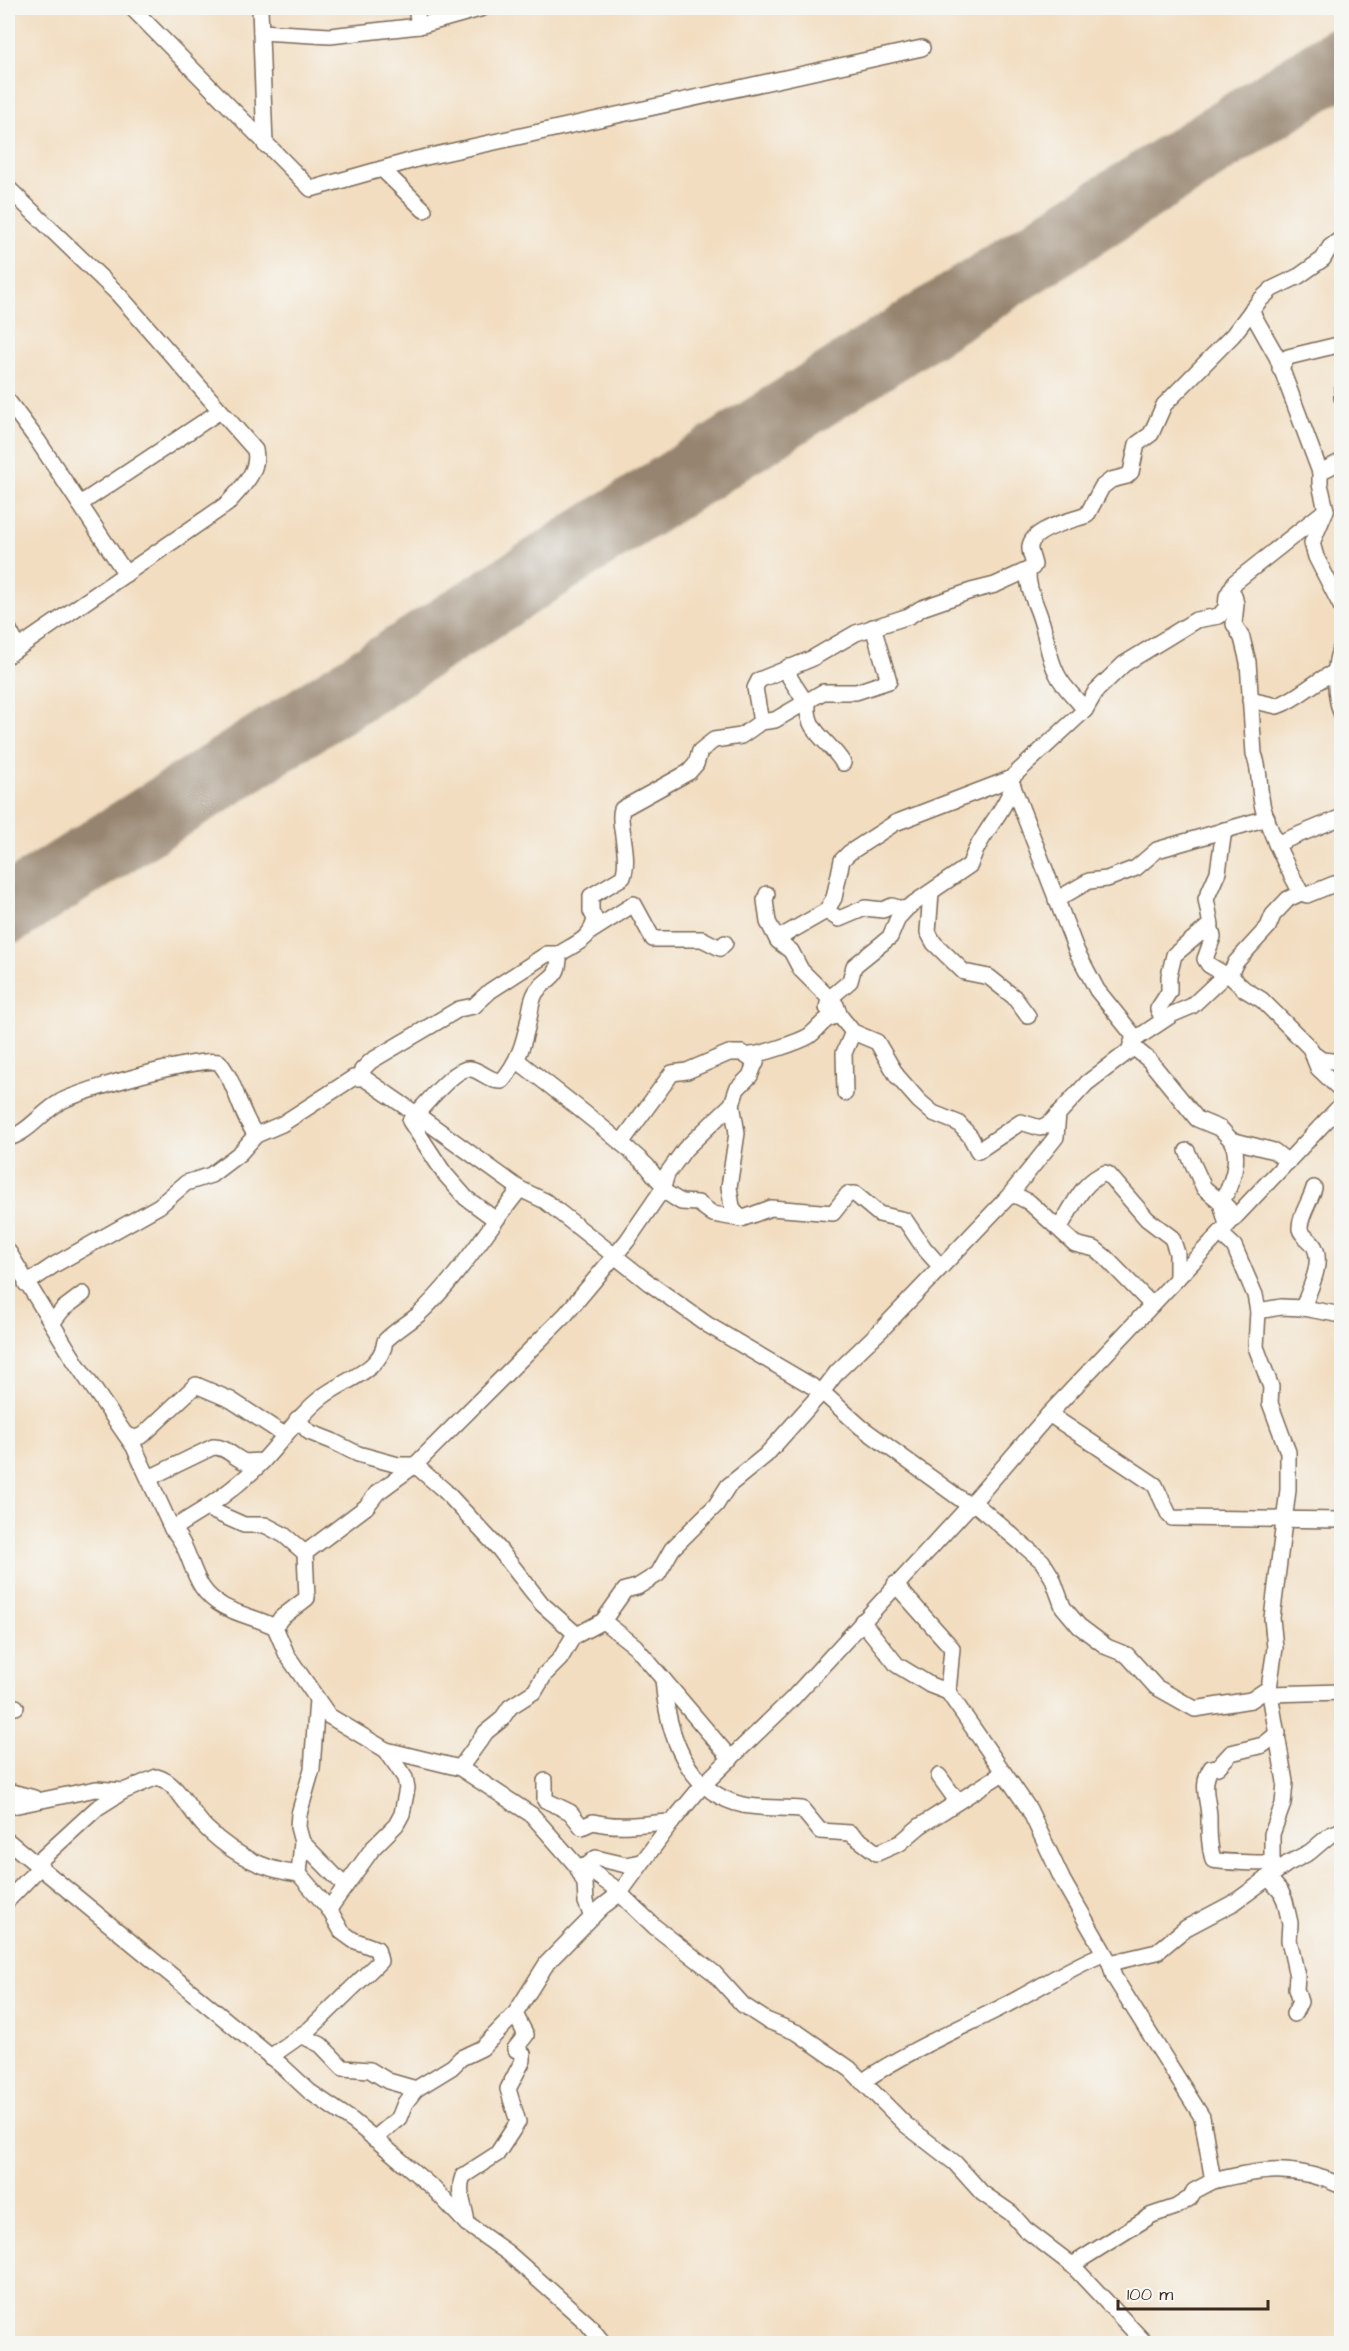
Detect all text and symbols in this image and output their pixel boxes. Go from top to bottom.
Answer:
scale bar [1118,2273,1268,2311]
text: 100 m [1127,2282,1173,2307]

